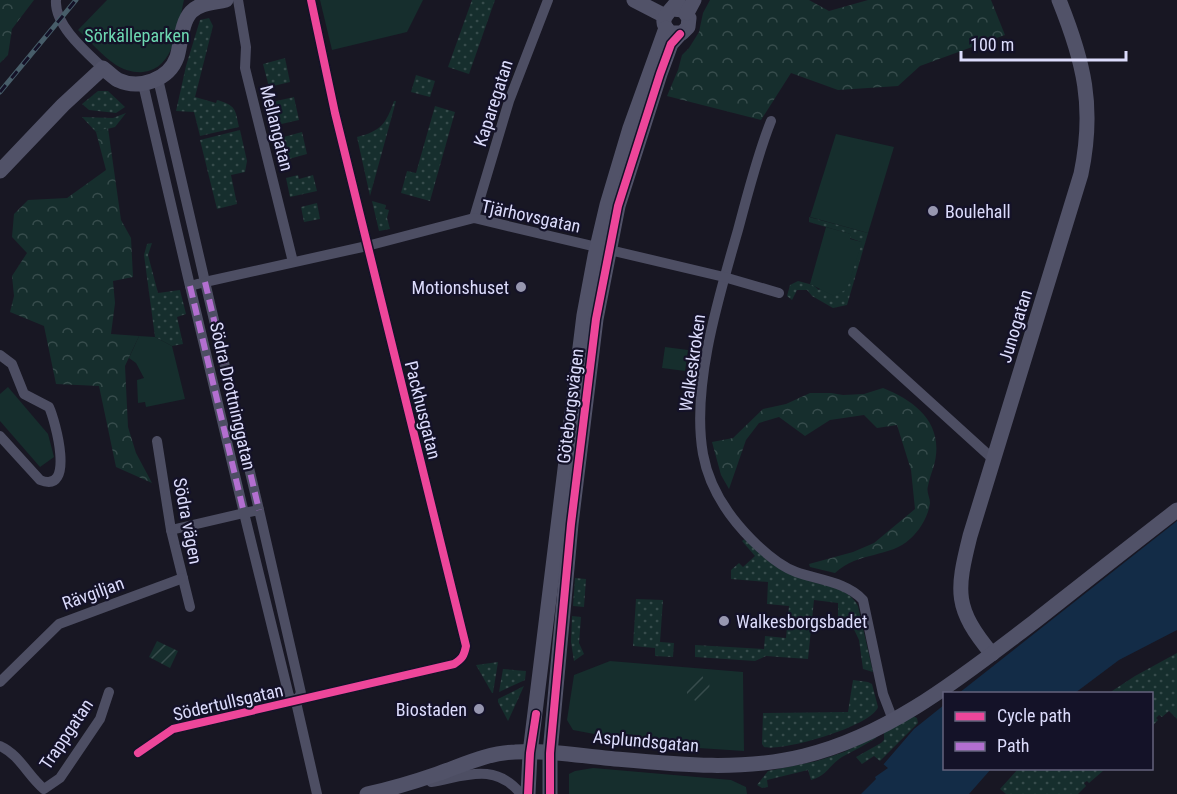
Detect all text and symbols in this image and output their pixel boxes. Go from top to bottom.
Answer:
scale bar [961,24,1126,62]
park label: Sörkälleparken [84,25,190,46]
text: 100 m [970,34,1014,55]
street label: Kaparegatan [469,57,517,149]
street label: Mellangatan [256,83,298,173]
street label: Tjärhovsgatan [479,195,583,237]
place label: Boulehall [945,201,1011,222]
marker: Boulehall [926,204,940,218]
place label: Motionshuset [412,277,509,298]
marker: Motionshuset [514,280,528,294]
street label: Junogatan [994,287,1036,365]
street label: Walkeskroken [675,313,709,413]
street label: Södra Drottninggatan [206,320,260,472]
street label: Göteborgsvägen [553,347,587,465]
street label: Packhusgatan [401,359,445,461]
street label: Södra vägen [169,476,207,566]
street label: Rävgiljan [59,572,127,614]
place label: Walkesborgsbadet [736,611,867,632]
marker: Walkesborgsbadet [717,614,731,628]
street label: Södertullsgatan [171,679,285,725]
legend [943,692,1153,770]
street label: Trappgatan [35,695,97,773]
place label: Biostaden [396,699,467,720]
marker: Biostaden [472,702,486,716]
text: Cycle path [997,705,1071,726]
street label: Asplundsgatan [592,726,700,756]
text: Path [997,735,1030,756]

